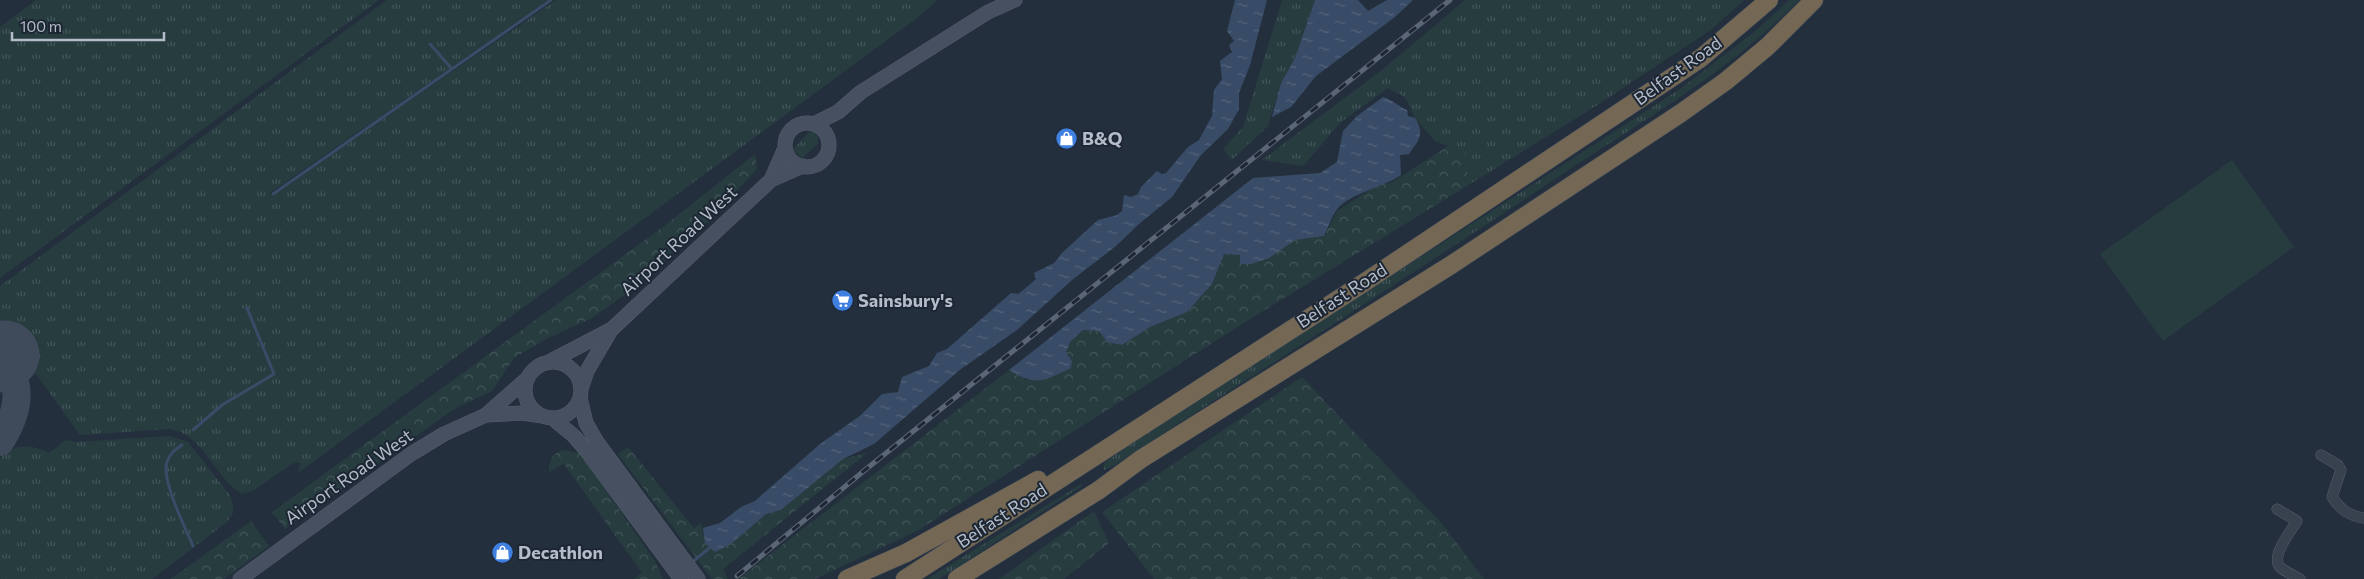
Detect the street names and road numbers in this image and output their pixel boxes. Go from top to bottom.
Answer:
street label: Belfast Road [1629,31,1726,109]
street label: Airport Road West [616,181,741,300]
street label: Belfast Road [1292,258,1391,332]
street label: Airport Road West [280,424,417,529]
street label: Belfast Road [952,478,1051,552]

